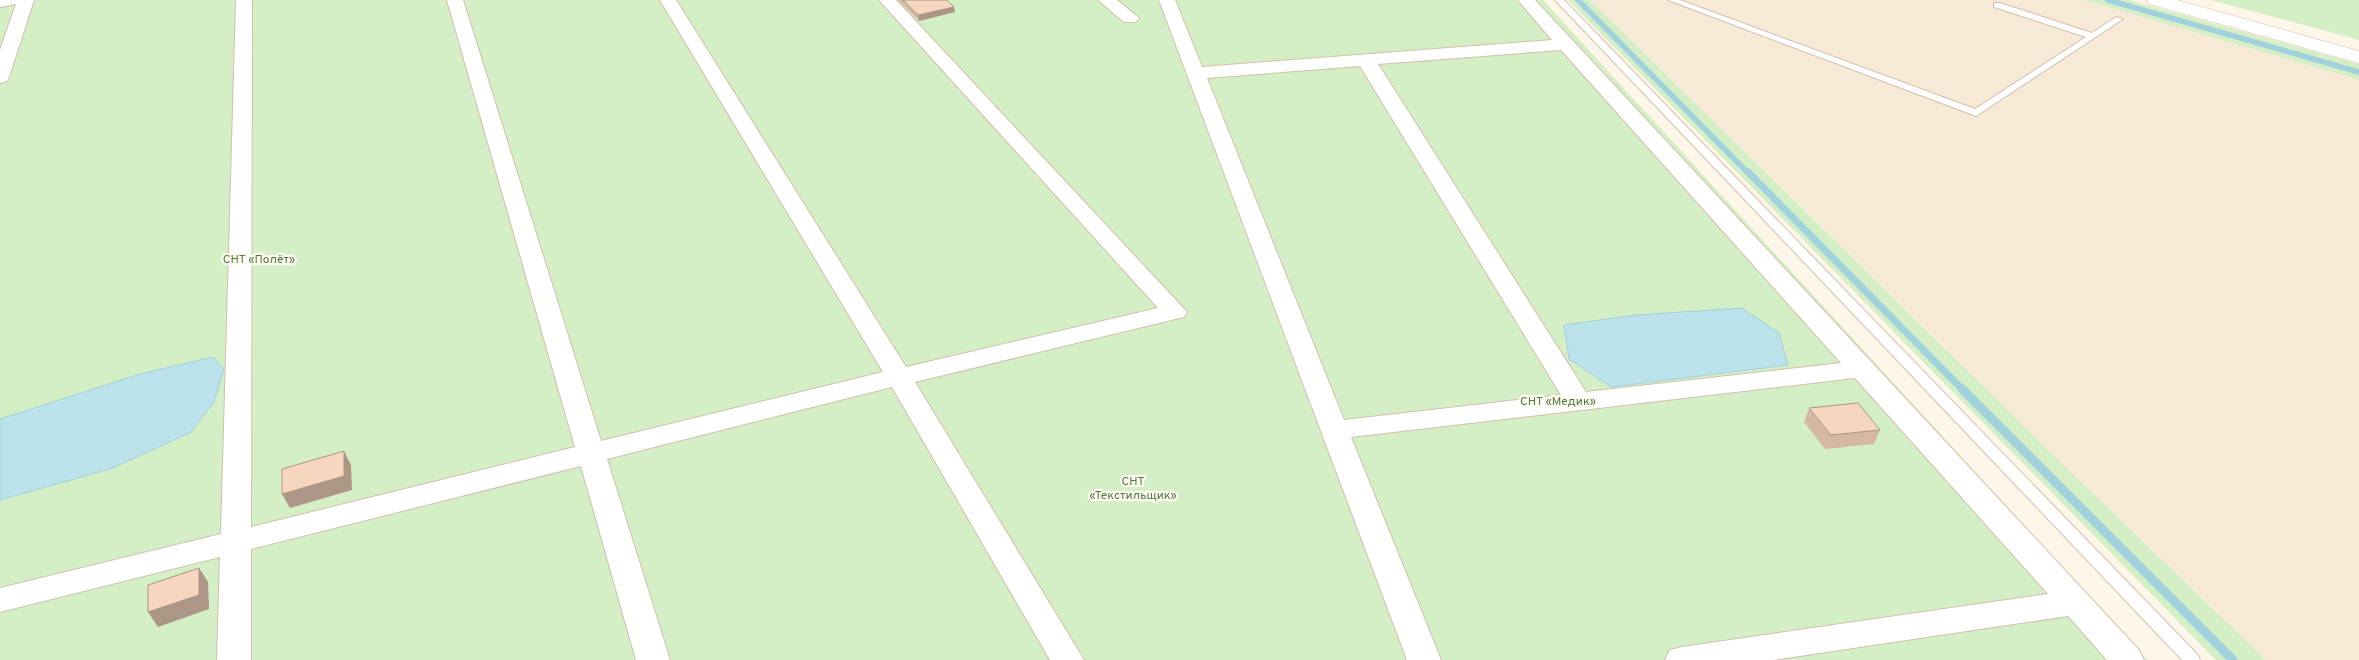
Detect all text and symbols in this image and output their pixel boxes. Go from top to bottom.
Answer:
park label: СНТ «Полёт» [223,252,295,268]
park label: СНТ «Медик» [1520,394,1596,410]
park label: СНТ «Текстильщик» [1089,474,1177,504]

